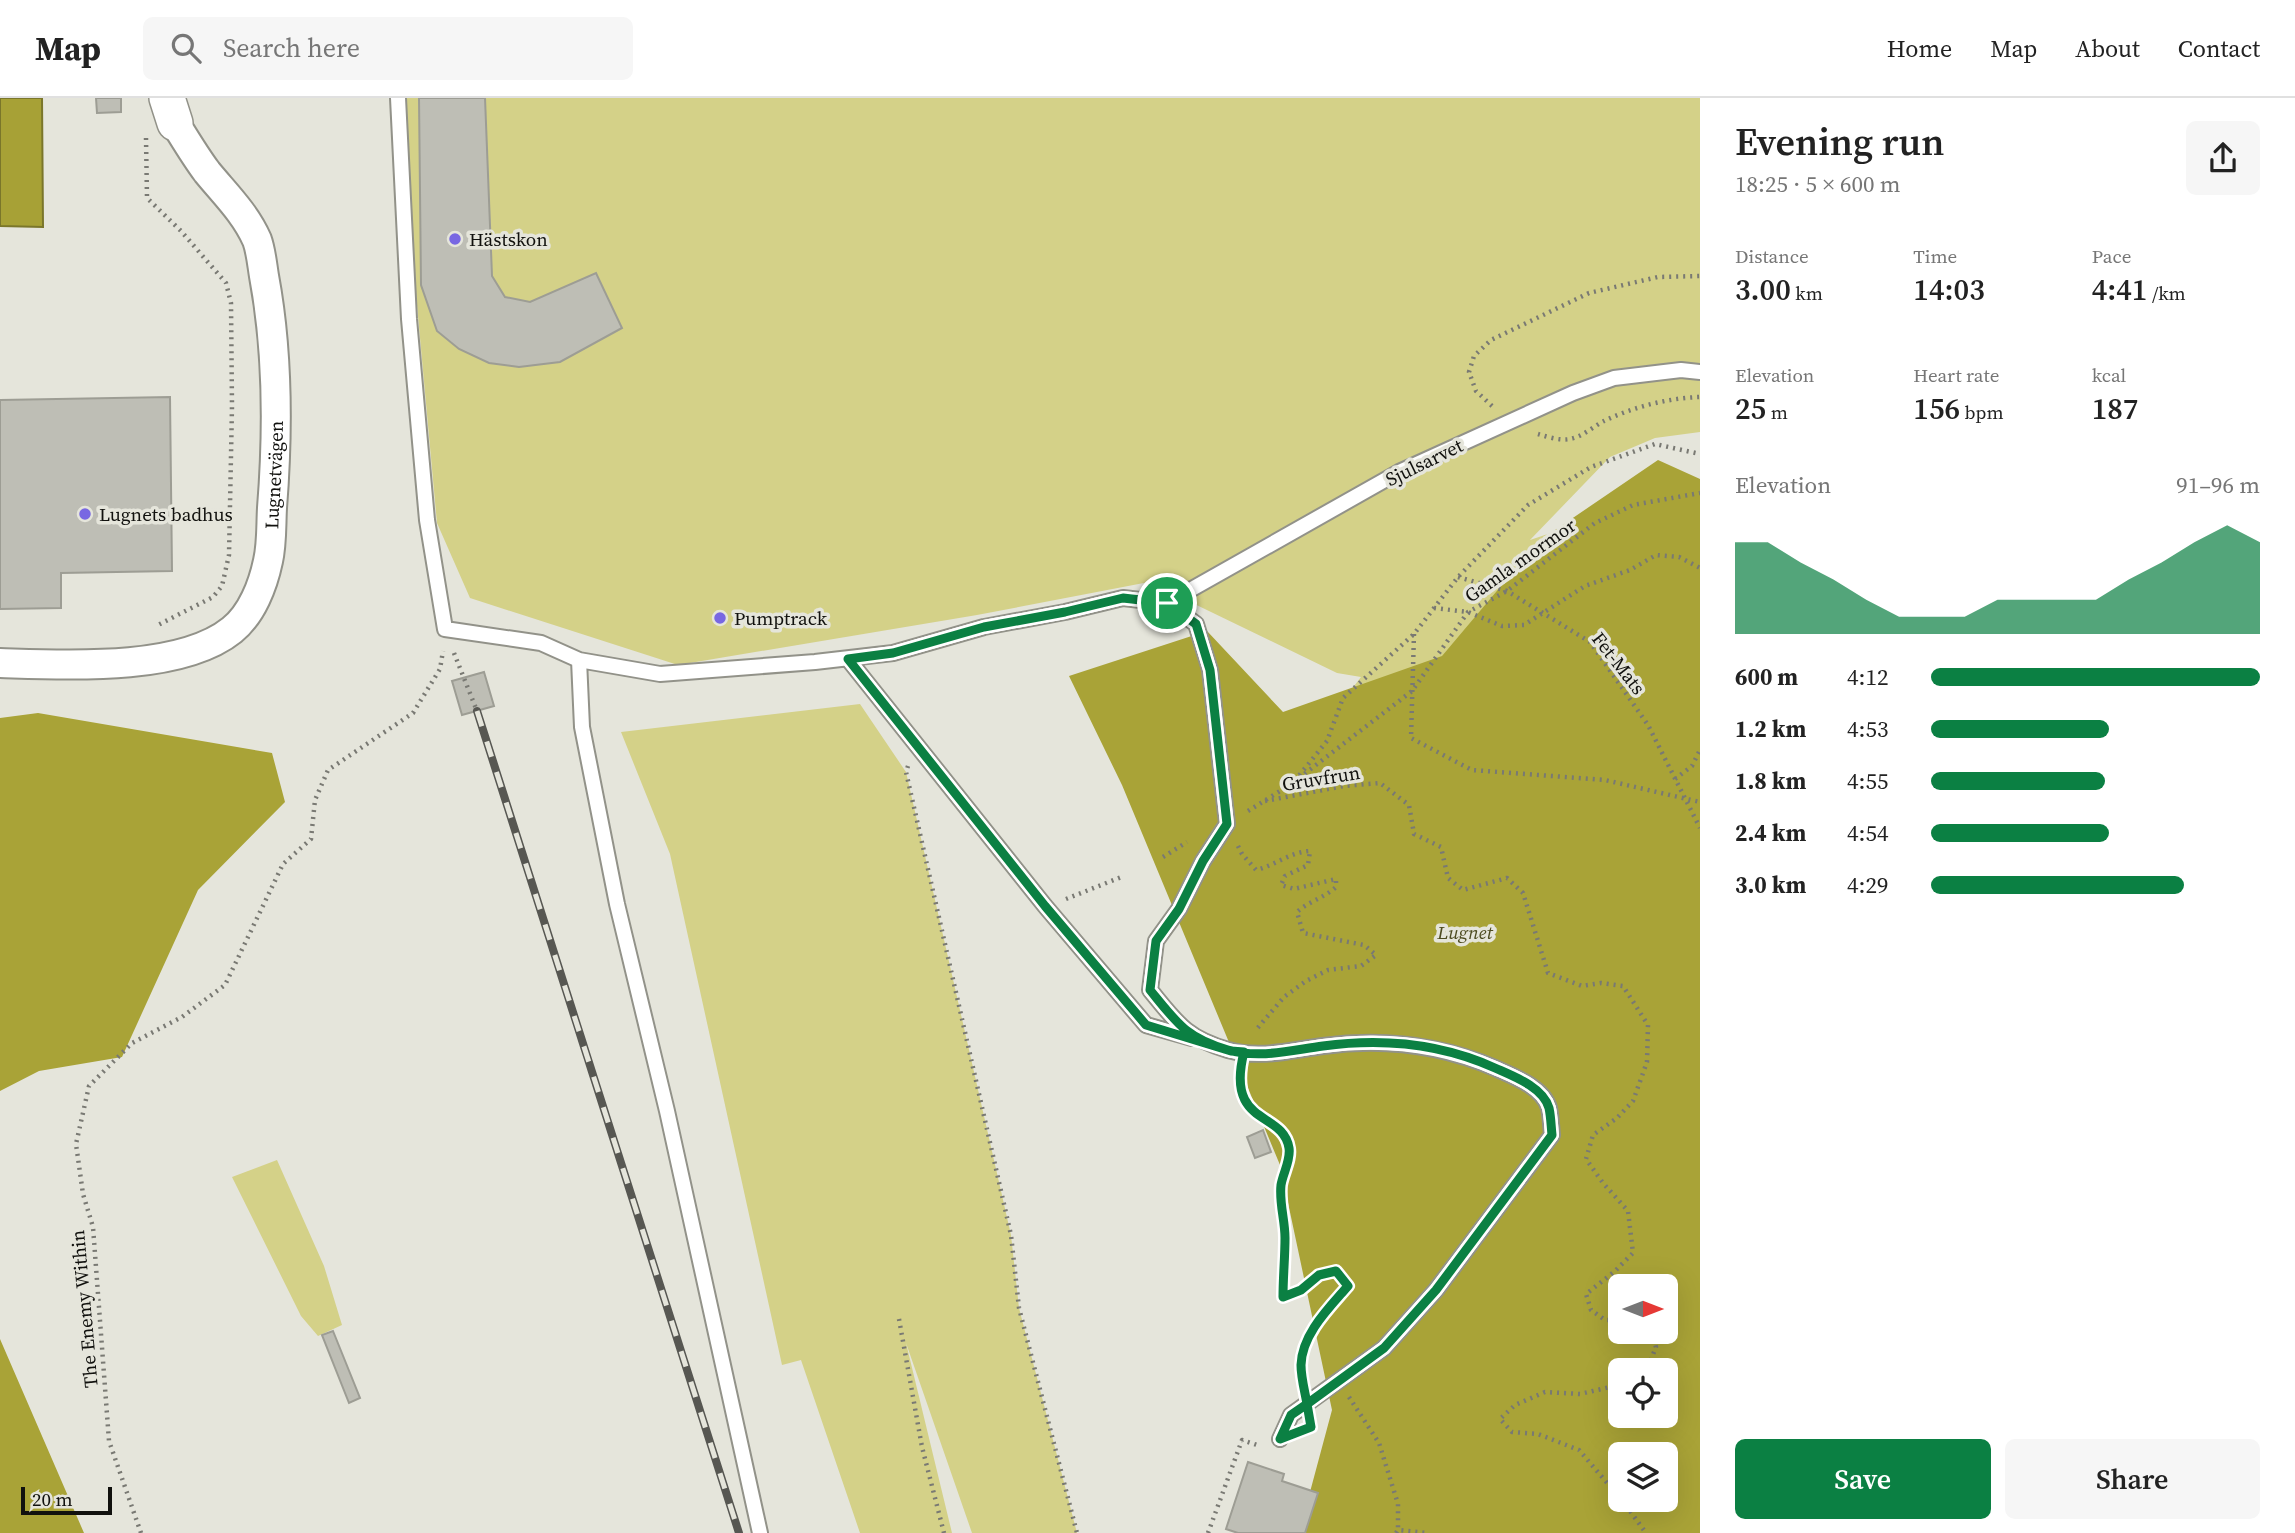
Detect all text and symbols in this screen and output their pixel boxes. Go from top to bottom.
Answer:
search box [143,17,633,80]
text: Map [35,26,101,71]
icon: search [167,29,205,67]
text: Search here [223,30,360,66]
text: Home [1887,32,1952,65]
text: Map [1990,32,2037,65]
text: About [2075,32,2140,65]
text: Contact [2178,32,2260,65]
text: Evening run [1735,116,1944,168]
button: share [2186,121,2260,195]
text: 18:25 · 5 × 600 m [1735,168,1901,200]
place label: Hästskon [469,226,548,252]
marker: Hästskon [447,231,463,247]
text: Distance [1735,243,1809,269]
text: Time [1913,243,1957,269]
text: Pace [2092,243,2131,269]
text: 3.00 [1735,269,1791,310]
text: 14:03 [1913,269,1985,310]
text: 4:41 [2092,269,2147,310]
text: km [1791,280,1823,306]
text: /km [2147,280,2186,306]
text: Elevation [1735,362,1814,388]
text: Heart rate [1913,362,1999,388]
text: kcal [2092,362,2126,388]
text: 25 [1735,388,1766,429]
text: 156 [1913,388,1960,429]
text: 187 [2092,388,2138,429]
text: m [1766,399,1788,425]
text: bpm [1960,399,2004,425]
street label: Lugnetvägen [258,420,289,529]
street label: Sjulsarvet [1381,432,1468,492]
text: Elevation [1735,469,1831,501]
text: 91–96 m [2176,469,2260,501]
place label: Lugnets badhus [99,501,233,527]
marker: Lugnets badhus [77,506,93,522]
street label: Gamla mormor [1459,512,1581,608]
pin [1137,573,1197,633]
icon: arrive [1148,584,1186,622]
place label: Pumptrack [734,605,828,631]
marker: Pumptrack [712,610,728,626]
street label: Fet-Mats [1586,626,1652,700]
text: 600 m [1735,661,1798,693]
text: 4:12 [1847,661,1888,693]
text: 1.2 km [1735,713,1806,745]
text: 4:53 [1847,713,1888,745]
street label: Gruvfrun [1280,759,1362,797]
text: 1.8 km [1735,765,1806,797]
text: 4:55 [1847,765,1888,797]
text: 2.4 km [1735,817,1806,849]
text: 4:54 [1847,817,1888,849]
text: 3.0 km [1735,869,1806,901]
text: 4:29 [1847,869,1888,901]
park label: Lugnet [1436,919,1493,945]
street label: The Enemy Within [64,1229,104,1389]
north arrow [1608,1274,1678,1344]
map controls [1608,1274,1678,1512]
button: locate [1608,1358,1678,1428]
button: Save [1735,1439,1991,1519]
button: Share [2005,1439,2260,1519]
button: layers [1608,1442,1678,1512]
scale bar [21,1484,112,1516]
text: 20 m [32,1486,73,1512]

